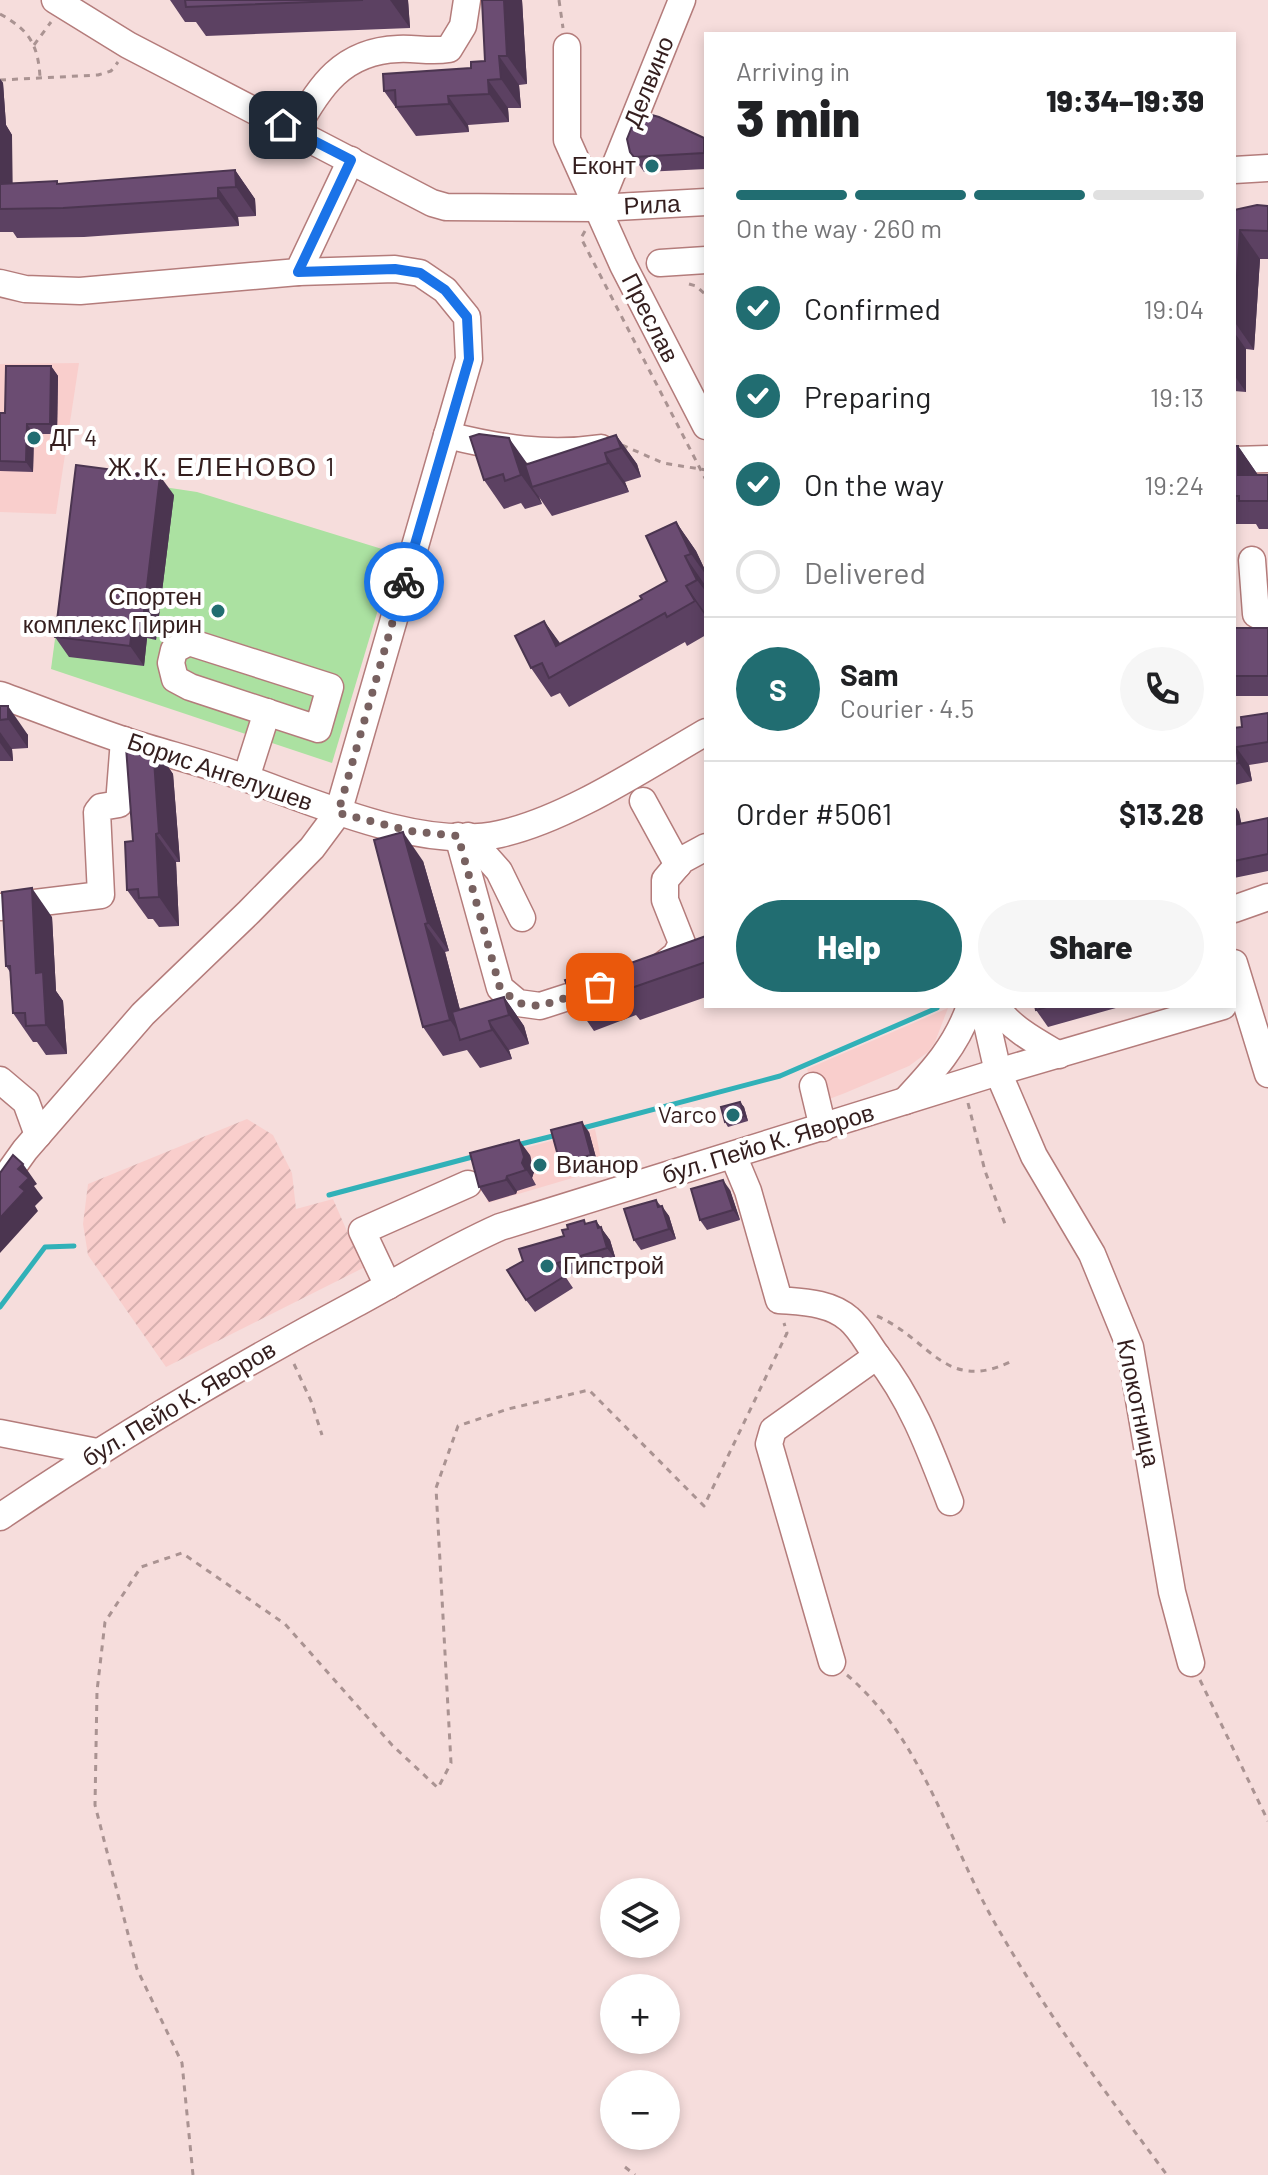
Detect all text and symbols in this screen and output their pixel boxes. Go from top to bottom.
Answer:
street label: Делвино [616,32,679,131]
text: Arriving in [736,55,850,86]
text: 19:34–19:39 [1046,82,1204,118]
text: 3 min [736,85,860,147]
pin [249,91,317,159]
icon: home [261,103,305,147]
place label: Еконт [572,150,636,179]
marker: Еконт [643,157,661,175]
street label: Рила [623,188,682,219]
text: On the way · 260 m [736,212,942,243]
street label: Преслав [617,268,686,367]
icon: check [736,286,780,330]
text: Confirmed [804,290,941,326]
text: 19:04 [1144,293,1204,324]
icon: check [736,374,780,418]
text: Preparing [804,378,931,414]
text: 19:13 [1150,381,1204,412]
place label: ДГ 4 [50,422,97,451]
marker: ДГ 4 [25,429,43,447]
district label: Ж.К. ЕЛЕНОВО 1 [108,450,336,481]
icon: check [736,462,780,506]
text: On the way [804,466,944,502]
text: 19:24 [1144,469,1204,500]
courier [364,542,444,622]
text: Delivered [804,554,926,590]
icon: bike [382,560,426,604]
place label: Спортен комплекс Пирин [23,581,202,638]
marker: Спортен комплекс Пирин [209,602,227,620]
button: phone [1120,647,1204,731]
text: Sam [840,656,899,692]
text: S [769,671,787,707]
text: Courier · 4.5 [840,692,974,723]
street label: Борис Ангелушев [124,725,317,816]
text: Order #5061 [736,795,892,831]
text: $13.28 [1119,795,1204,831]
button: Help [736,900,962,992]
button: Share [978,900,1204,992]
pin [566,953,634,1021]
icon: bag [578,965,622,1009]
street label: бул. Пейо К. Яворов [658,1096,877,1189]
place label: Varco [658,1099,717,1128]
marker: Varco [724,1106,742,1124]
place label: Вианор [556,1149,639,1178]
marker: Вианор [531,1156,549,1174]
place label: Гипстрой [563,1250,664,1279]
marker: Гипстрой [538,1257,556,1275]
street label: бул. Пейо К. Яворов [76,1334,280,1472]
street label: Клокотница [1112,1336,1167,1470]
map controls [600,1878,680,2150]
button: layers [600,1878,680,1958]
button: + [600,1974,680,2054]
button: − [600,2070,680,2150]

